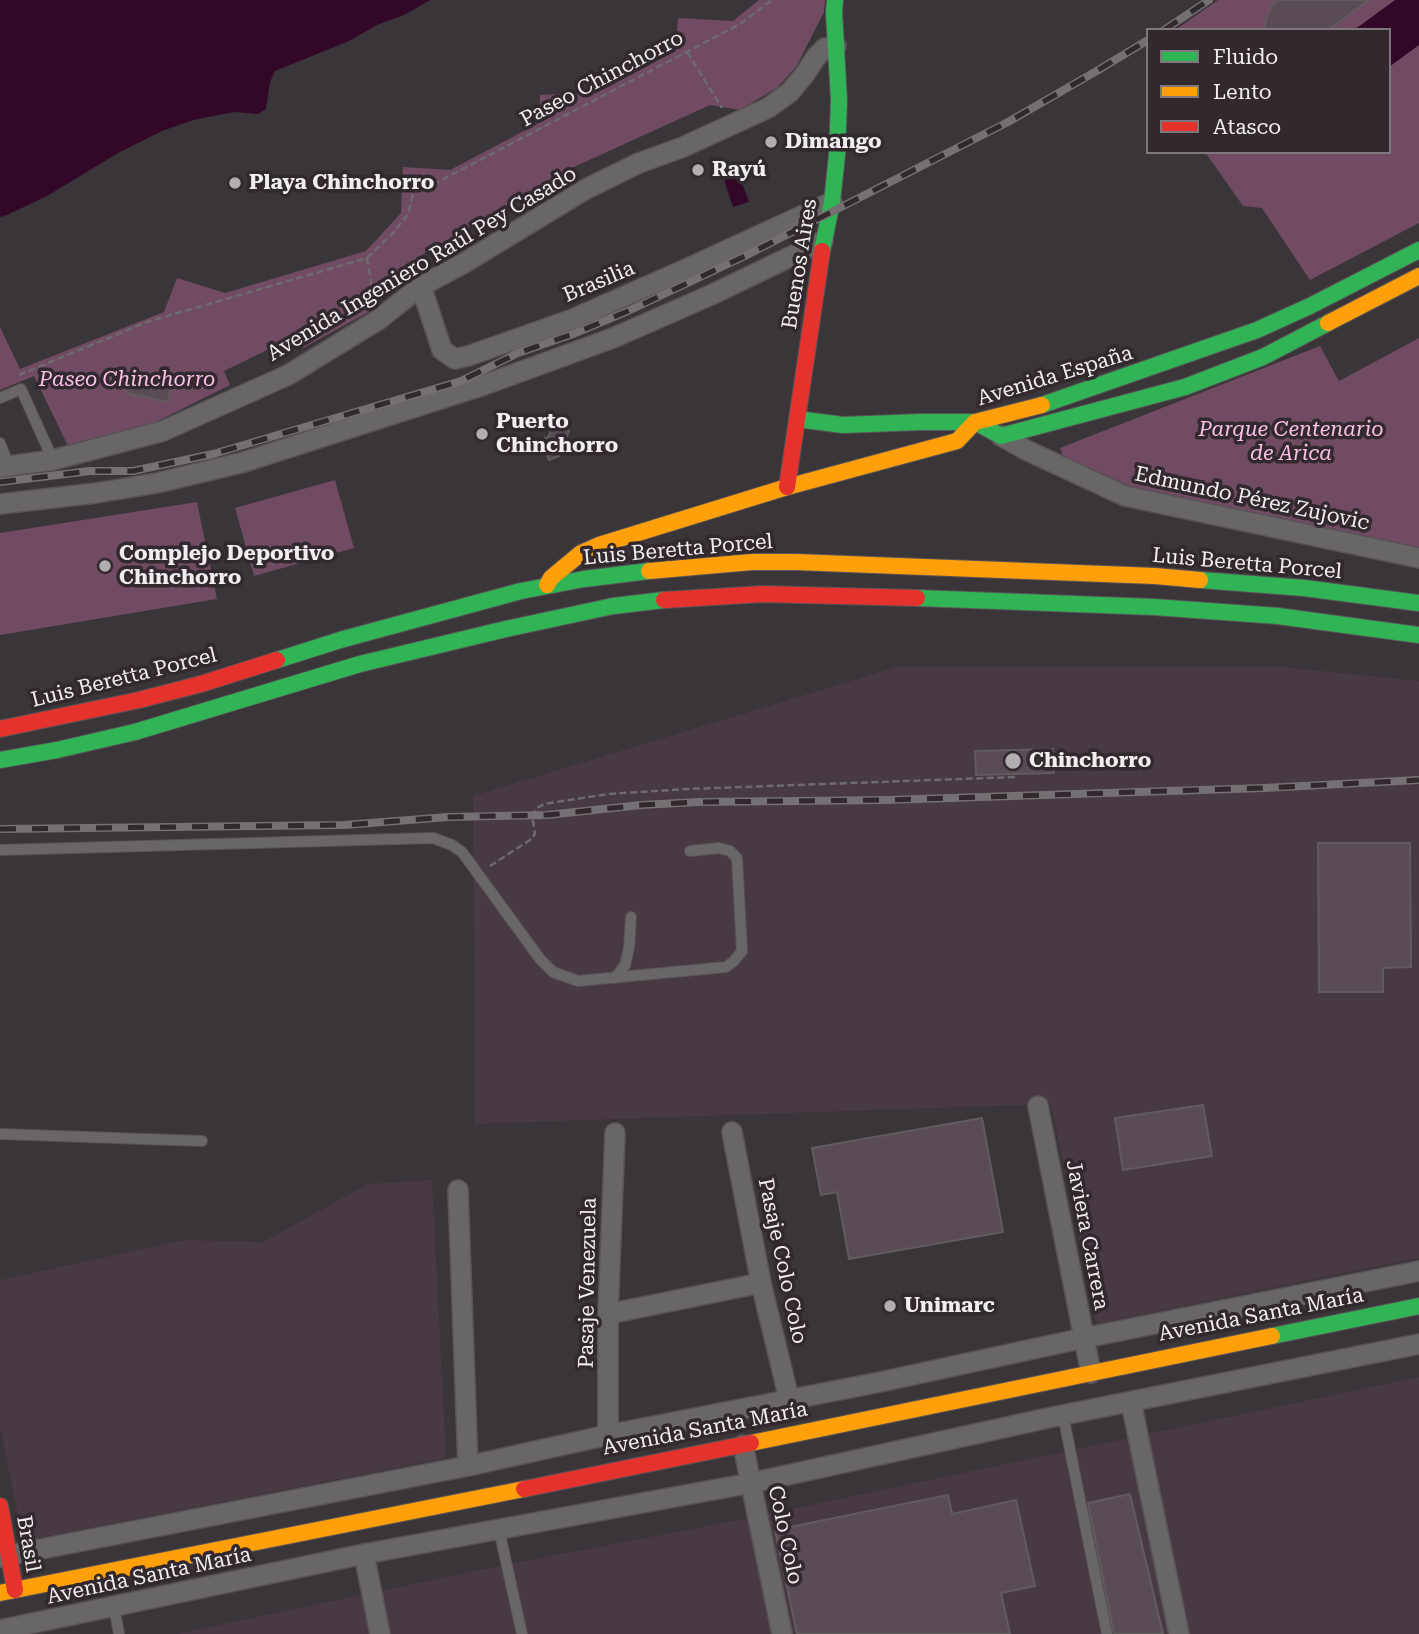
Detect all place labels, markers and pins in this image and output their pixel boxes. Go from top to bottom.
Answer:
place label: Dimango [785,129,882,155]
marker: Dimango [763,134,779,150]
place label: Rayú [712,157,766,183]
marker: Rayú [690,162,706,178]
place label: Playa Chinchorro [249,170,434,196]
marker: Playa Chinchorro [227,175,243,191]
place label: Puerto Chinchorro [496,409,618,459]
marker: Puerto Chinchorro [474,426,490,442]
place label: Complejo Deportivo Chinchorro [119,541,334,591]
marker: Complejo Deportivo Chinchorro [97,558,113,574]
place label: Chinchorro [1029,748,1151,774]
marker: Chinchorro [1003,751,1023,771]
place label: Unimarc [904,1293,995,1319]
marker: Unimarc [882,1298,898,1314]

